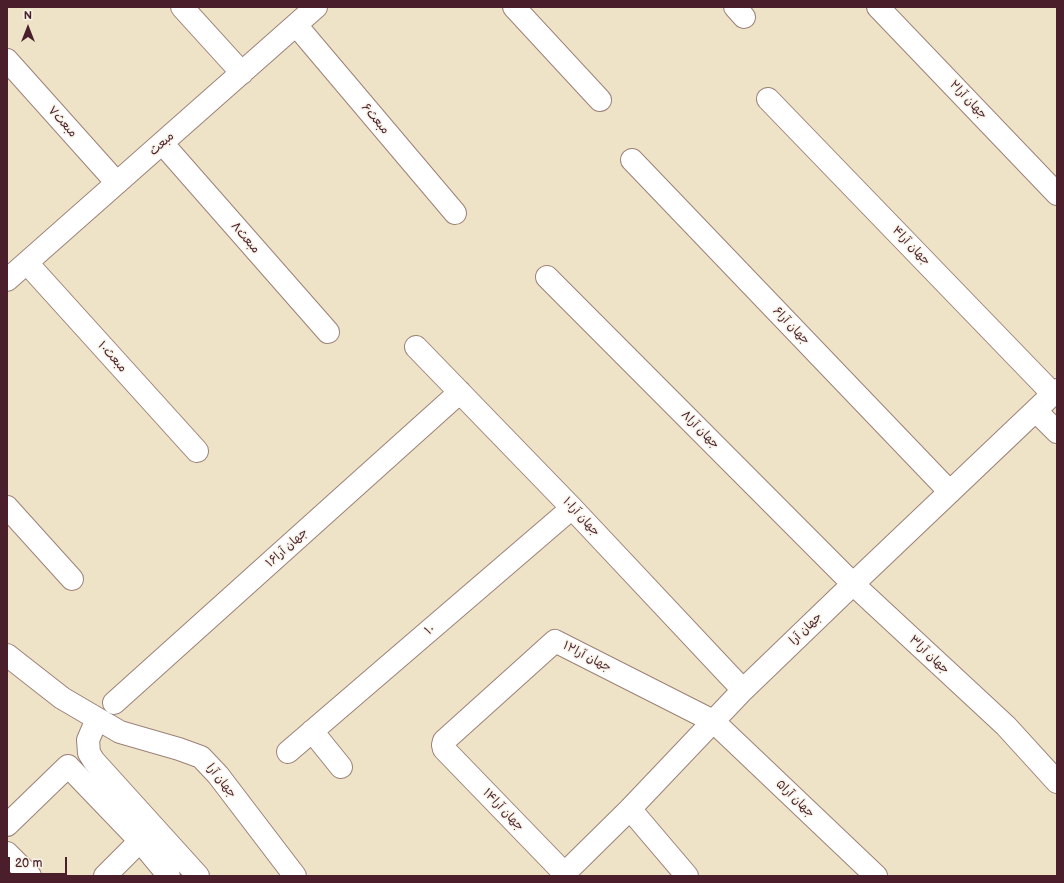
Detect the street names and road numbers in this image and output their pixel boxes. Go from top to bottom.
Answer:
street label: جهان آرا۲ [946,78,990,122]
street label: مبعث۶ [358,101,392,137]
street label: مبعث۷ [44,104,80,140]
street label: مبعث [147,129,177,159]
street label: مبعث۸ [228,219,262,257]
street label: جهان آرا۴ [889,223,933,269]
street label: جهان آرا۶ [769,304,813,348]
street label: مبعث۱۰ [94,339,130,375]
street label: جهان آرا۸ [678,408,722,452]
street label: جهان آرا۱۰ [559,495,603,539]
street label: جهان آرا۱۶ [263,525,311,571]
street label: جهان آرا [787,610,825,648]
street label: ۱۰ [422,622,438,638]
street label: جهان آرا۳ [906,633,952,677]
street label: جهان آرا۱۲ [560,639,614,675]
street label: جهان آرا [203,761,239,801]
street label: جهان آرا۵ [773,777,817,821]
street label: جهان آرا۱۴ [479,786,527,834]

